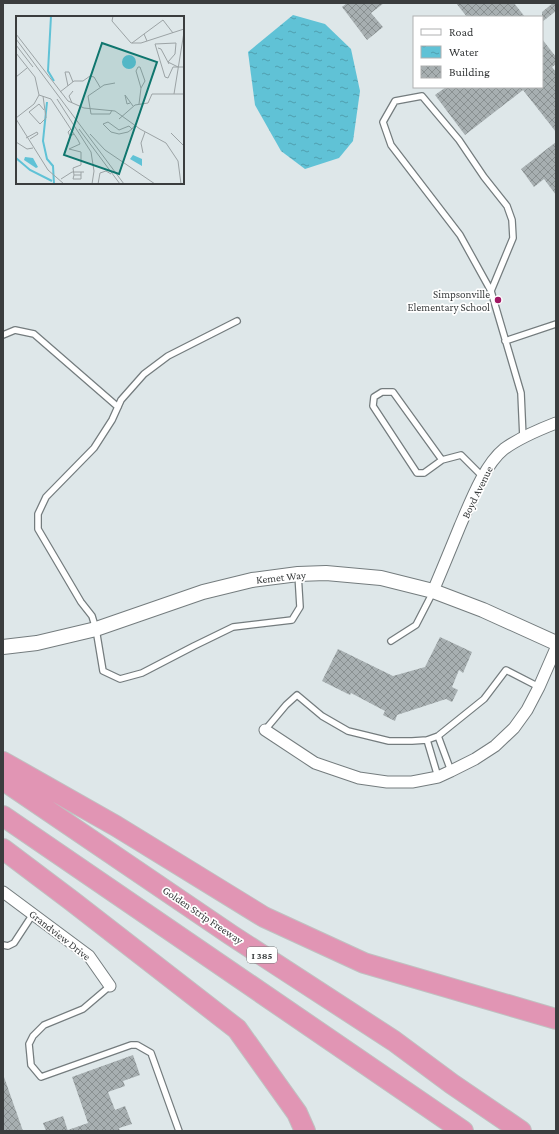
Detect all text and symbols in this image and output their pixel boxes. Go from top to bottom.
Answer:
inset map [16,16,184,184]
legend [413,16,543,88]
text: Road [449,25,474,39]
text: Water [449,45,479,59]
text: Building [449,65,490,79]
place label: Simpsonville Elementary School [408,288,490,314]
marker: Simpsonville Elementary School [493,295,503,305]
street label: Boyd Avenue [459,464,496,521]
street label: Kemet Way [255,568,308,587]
street label: Golden Strip Freeway [160,884,246,948]
street label: Grandview Drive [27,907,93,963]
road number: I 385 [247,947,277,963]

